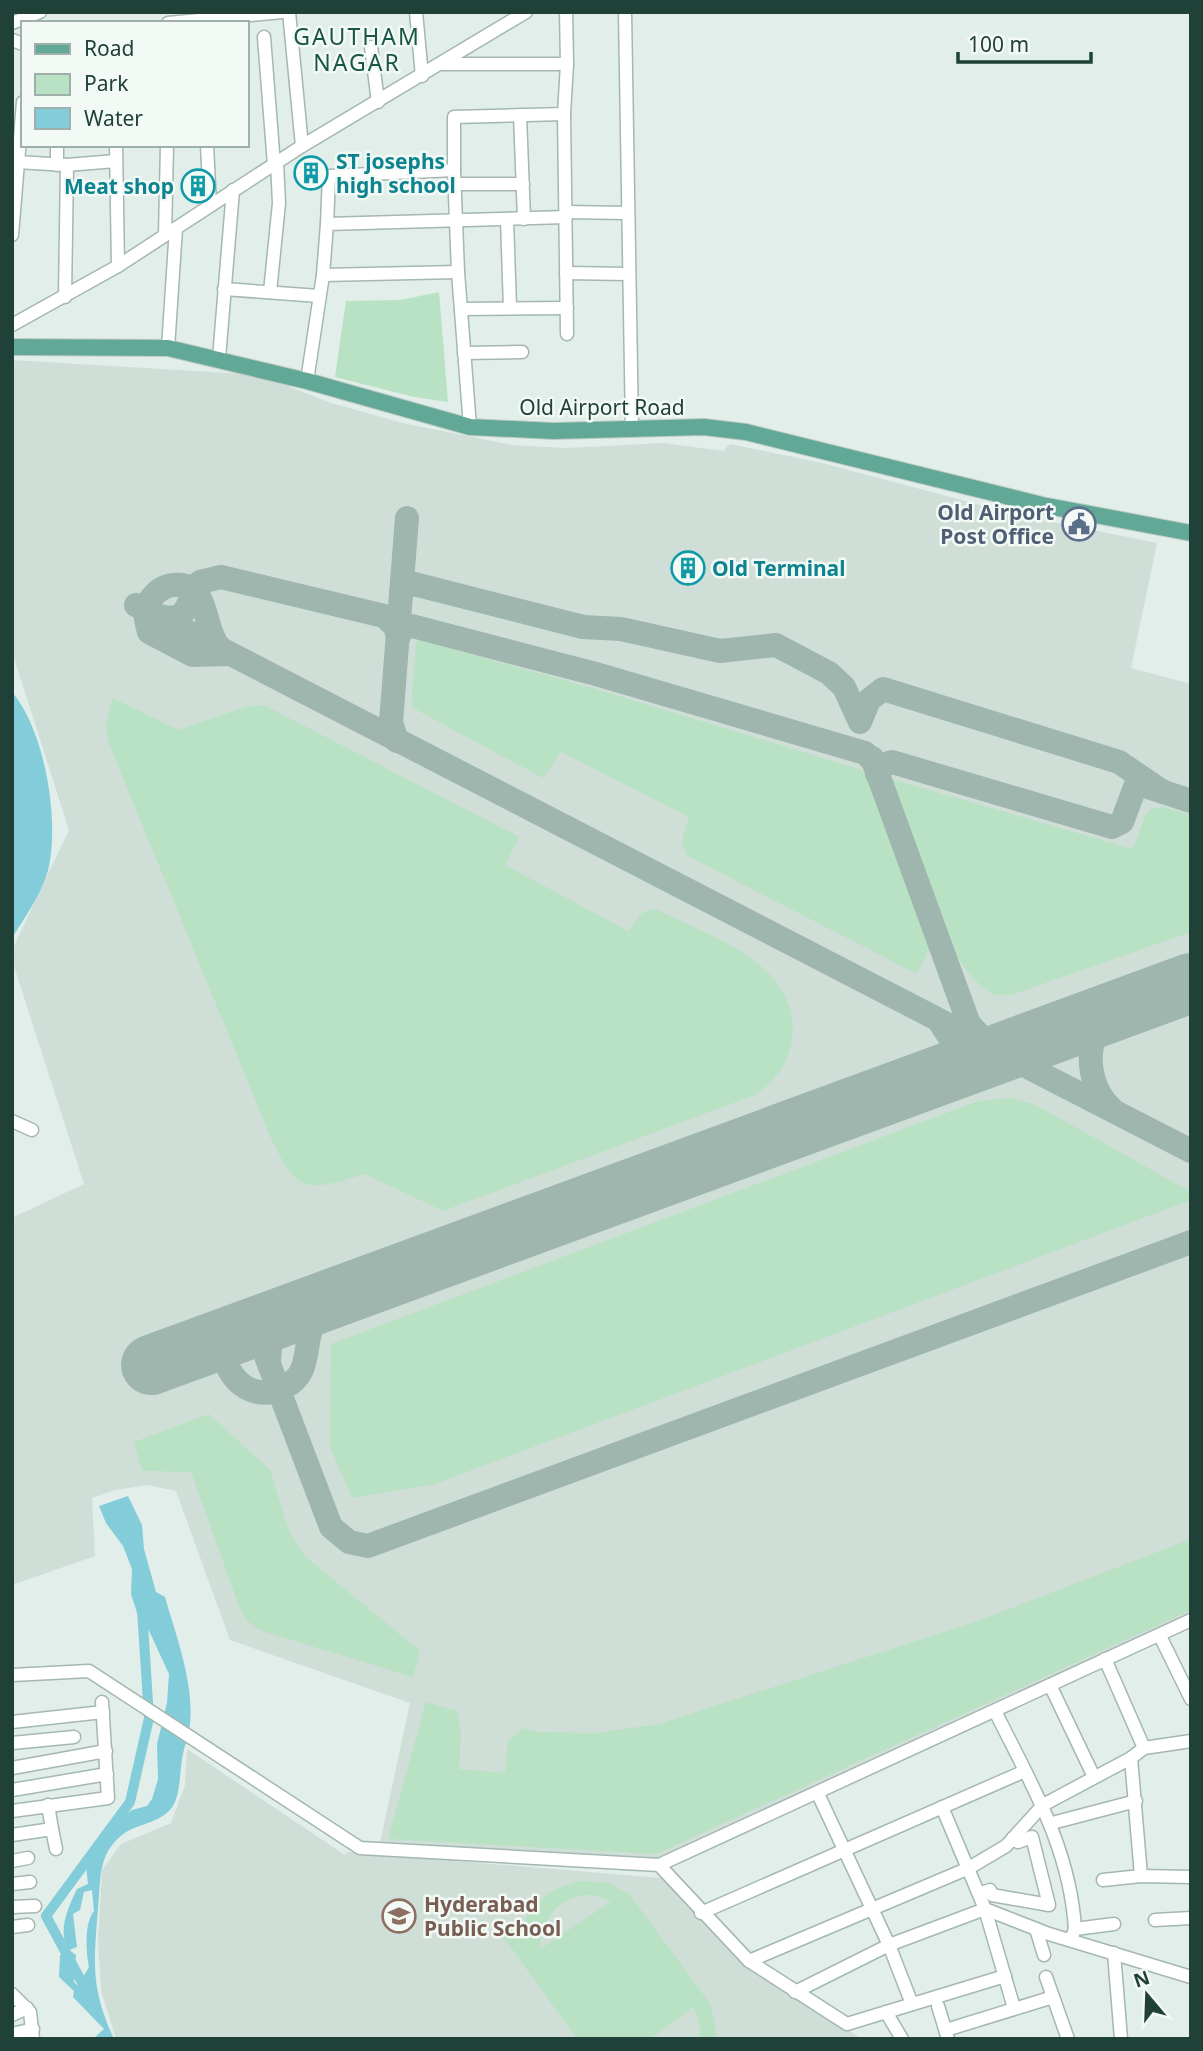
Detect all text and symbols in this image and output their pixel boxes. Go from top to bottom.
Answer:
district label: GAUTHAM NAGAR [293,20,421,78]
legend [21,21,248,147]
scale bar [958,21,1091,65]
text: 100 m [968,30,1029,58]
text: Road [84,34,134,62]
text: Park [84,69,129,97]
text: Water [84,104,143,132]
place label: ST josephs high school [336,147,456,199]
building icon: ST josephs high school [292,154,330,192]
building icon: Meat shop [179,167,217,205]
place label: Meat shop [64,172,174,200]
street label: Old Airport Road [519,393,685,421]
place label: Old Airport Post Office [937,498,1054,550]
public building icon: Old Airport Post Office [1060,505,1098,543]
building icon: Old Terminal [669,549,707,587]
place label: Old Terminal [712,554,845,582]
place label: Hyderabad Public School [424,1890,561,1942]
school or university icon: Hyderabad Public School [380,1897,418,1935]
north arrow [1112,1960,1182,2030]
text: N [1130,1964,1153,1994]

